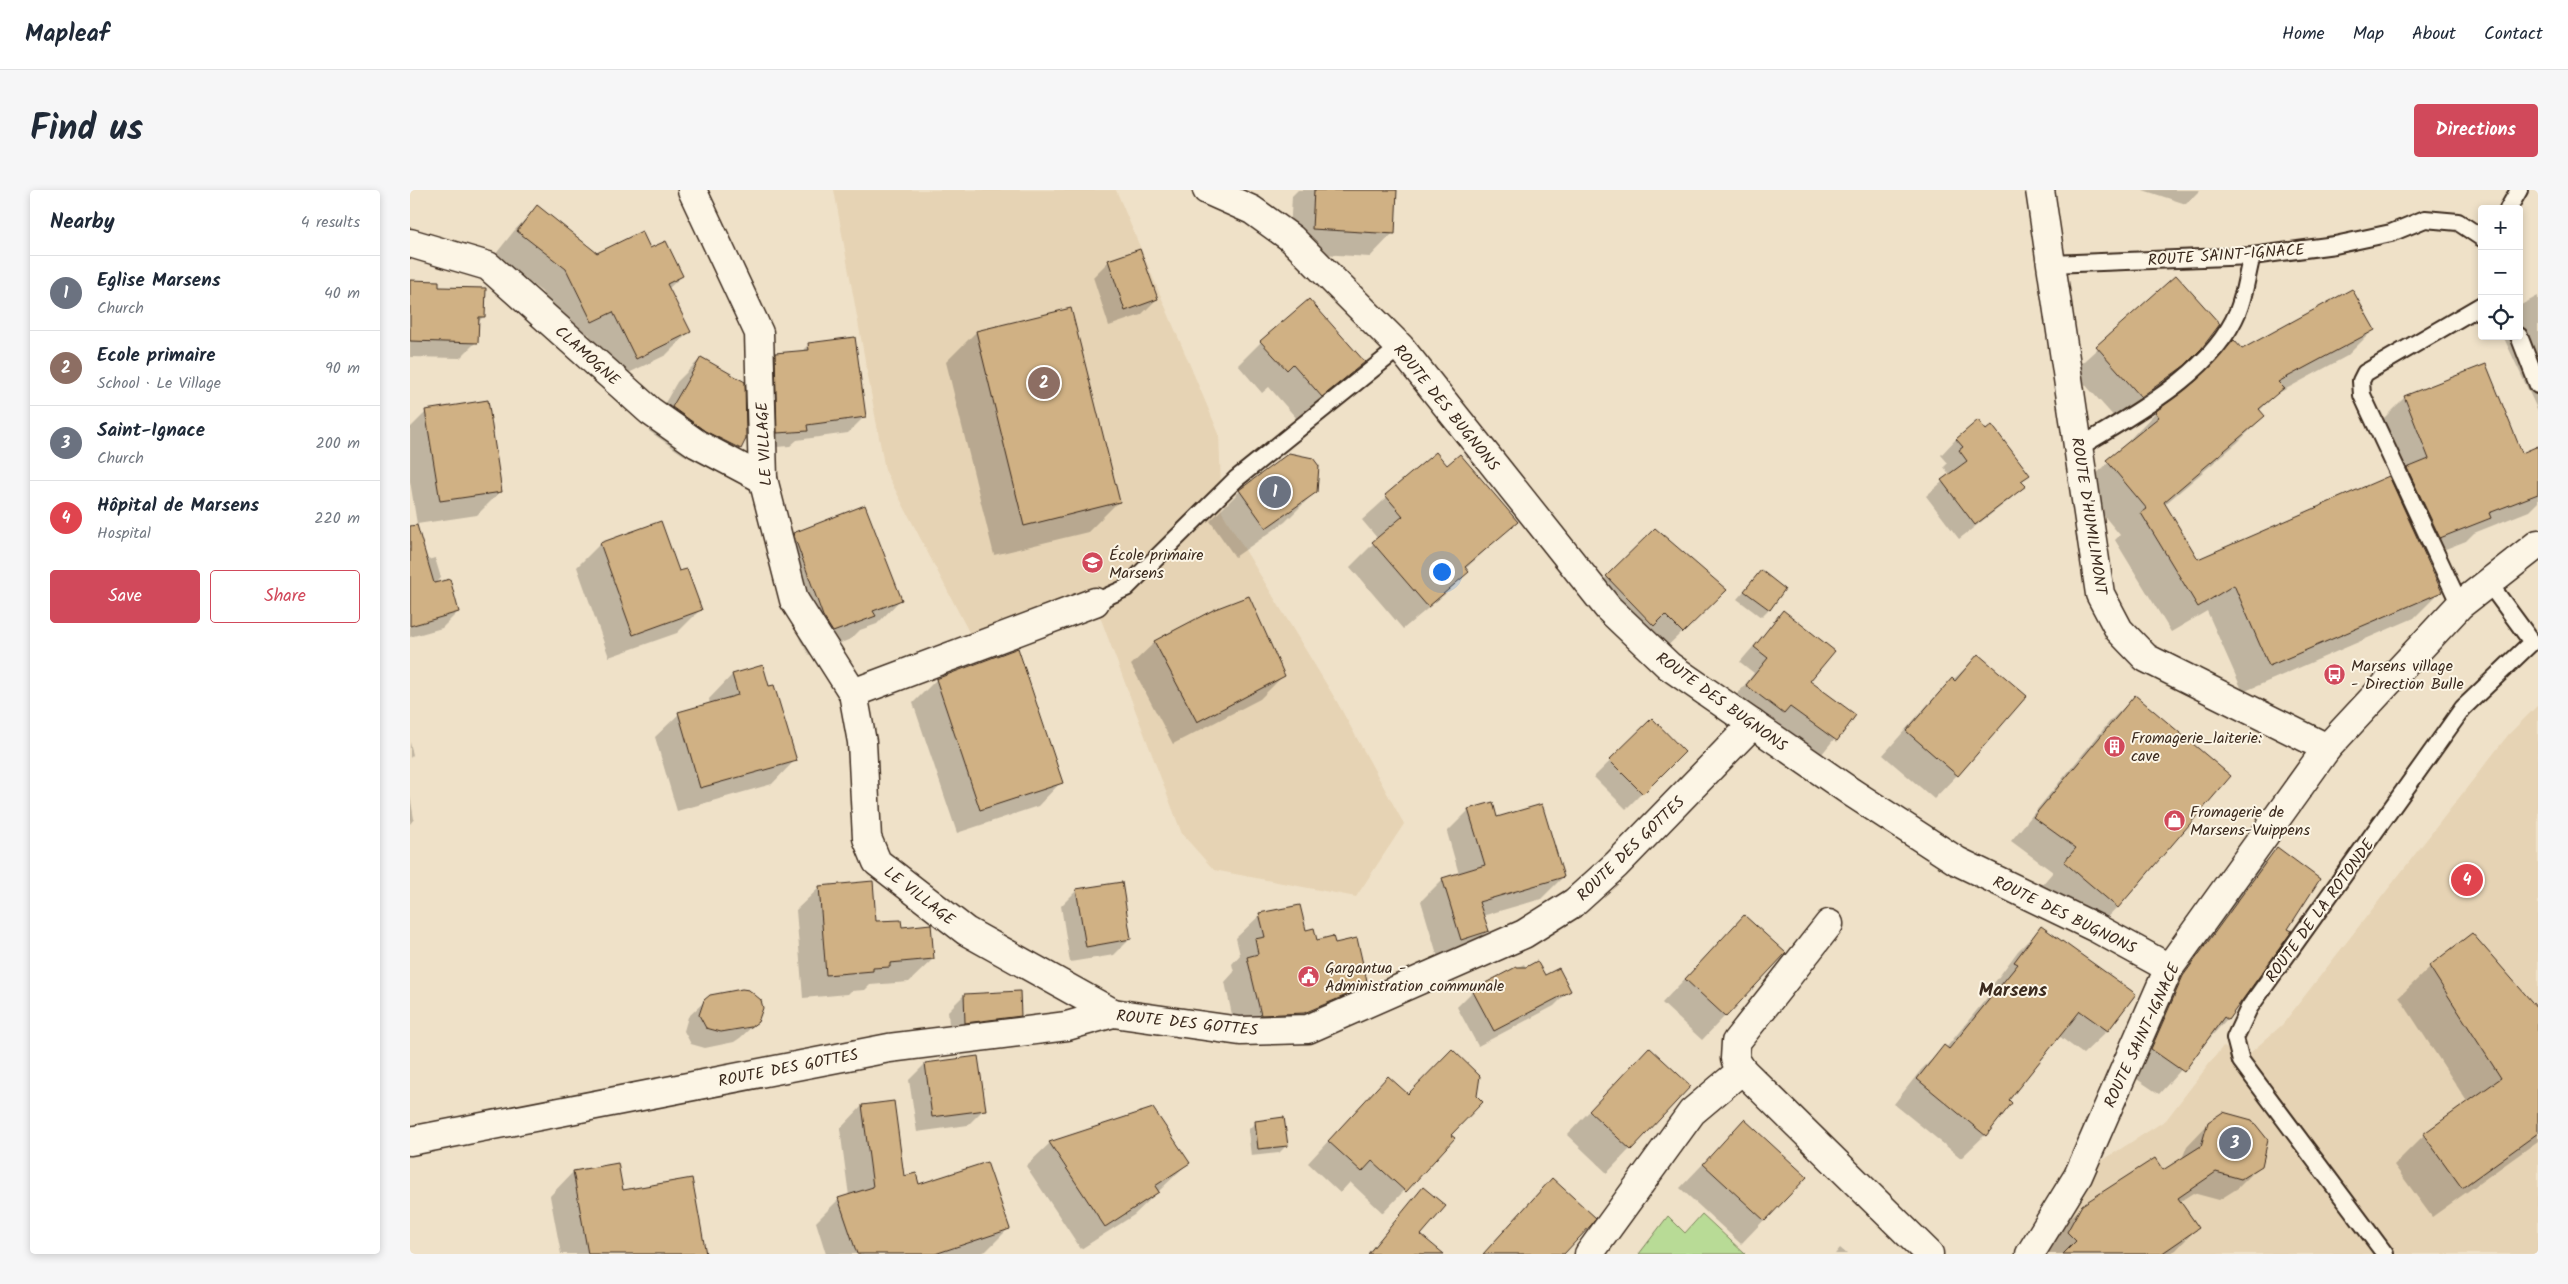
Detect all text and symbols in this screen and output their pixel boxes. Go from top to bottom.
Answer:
text: Mapleaf [25,15,109,54]
text: Home [2282,20,2325,49]
text: Map [2353,20,2384,49]
text: About [2412,20,2456,49]
text: Contact [2484,20,2543,49]
text: Find us [30,102,143,158]
button: Directions [2414,104,2538,157]
map controls [2478,205,2523,340]
button: + [2478,205,2523,250]
text: Nearby [50,206,115,239]
text: 4 results [301,210,360,235]
street label: ROUTE SAINT-IGNACE [2147,237,2306,273]
button: − [2478,250,2523,295]
text: Eglise Marsens [97,266,221,296]
text: 1 [64,281,68,306]
text: 40 m [324,281,360,306]
button: locate [2478,295,2523,340]
text: Church [97,296,144,321]
street label: CLAMOGNE [549,320,626,393]
street label: ROUTE DES BUGNONS [1387,339,1505,477]
text: Ecole primaire [97,341,215,371]
text: 2 [61,356,71,381]
text: 90 m [325,356,360,381]
pin: 2 [1028,364,1060,402]
text: School · Le Village [97,371,221,396]
street label: LE VILLAGE [750,401,779,487]
text: Saint-Ignace [97,416,205,446]
text: 3 [62,431,70,456]
text: 200 m [316,431,360,456]
street label: ROUTE D'HUMILIMONT [2064,436,2114,598]
text: Church [97,446,144,471]
pin: 1 [1259,473,1291,511]
text: Hôpital de Marsens [97,491,259,521]
text: 4 [62,506,70,531]
text: 220 m [314,506,360,531]
text: Hospital [97,521,151,546]
place label: École primaire Marsens [1109,543,1204,586]
school or university icon: École primaire Marsens [1081,551,1105,575]
your location [1429,559,1455,585]
button: Save [50,570,200,623]
button: Share [210,570,360,623]
street label: ROUTE DES BUGNONS [1650,646,1792,759]
place label: Marsens village - Direction Bulle [2351,654,2464,697]
bus stop icon: Marsens village - Direction Bulle [2323,662,2347,686]
place label: Fromagerie_laiterie: cave [2131,726,2262,769]
building icon: Fromagerie_laiterie: cave [2103,734,2127,758]
street label: ROUTE DES GOTTES [1571,790,1691,907]
place label: Fromagerie de Marsens-Vuippens [2190,800,2310,843]
shop icon: Fromagerie de Marsens-Vuippens [2162,808,2186,832]
street label: ROUTE DE LA ROTONDE [2260,833,2381,988]
street label: LE VILLAGE [878,860,960,932]
pin: 4 [2451,861,2483,899]
street label: ROUTE DES BUGNONS [1988,870,2141,961]
place label: Gargantua - Administration communale [1325,956,1504,999]
street label: ROUTE SAINT-IGNACE [2098,959,2187,1112]
public building icon: Gargantua - Administration communale [1297,964,1321,988]
district label: Marsens [1979,976,2047,1006]
street label: ROUTE DES GOTTES [1115,1004,1259,1043]
street label: ROUTE DES GOTTES [716,1043,861,1094]
pin: 3 [2219,1124,2251,1162]

